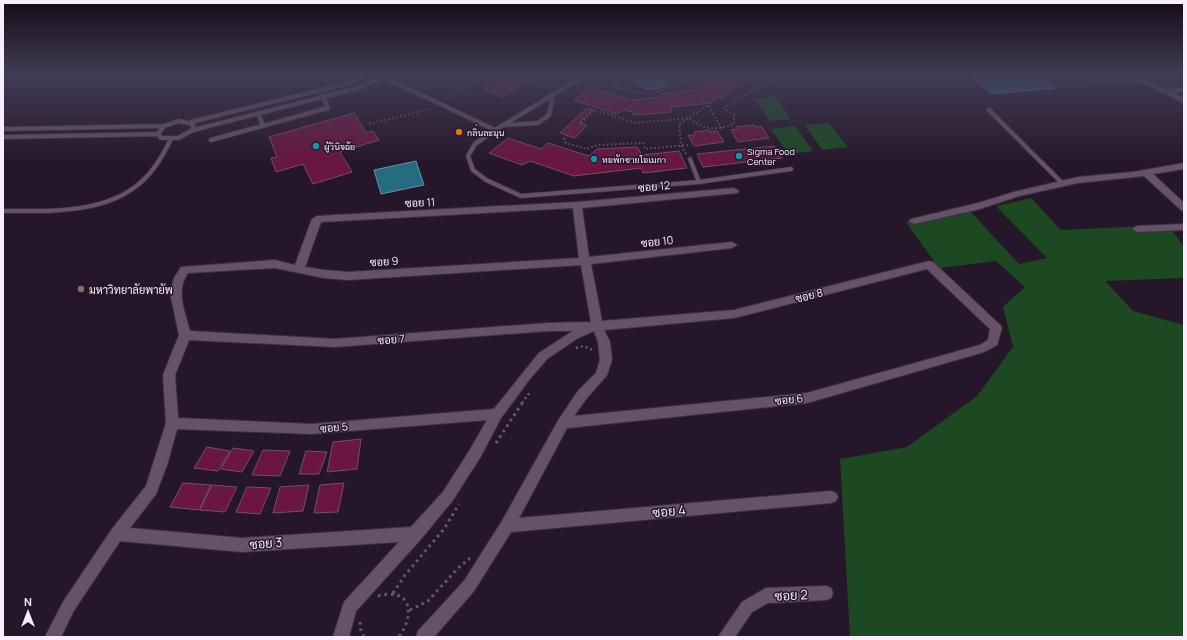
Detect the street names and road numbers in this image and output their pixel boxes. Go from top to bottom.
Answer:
street label: ซอย 12 [637,177,671,195]
street label: ซอย 11 [404,194,436,210]
street label: ซอย 10 [640,232,674,250]
street label: ซอย 9 [369,253,399,269]
street label: ซอย 8 [794,284,824,306]
street label: ซอย 7 [377,331,405,347]
street label: ซอย 6 [774,390,804,408]
street label: ซอย 5 [319,418,349,436]
street label: ซอย 4 [652,501,687,521]
street label: ซอย 3 [249,533,283,553]
street label: ซอย 2 [774,585,808,605]

